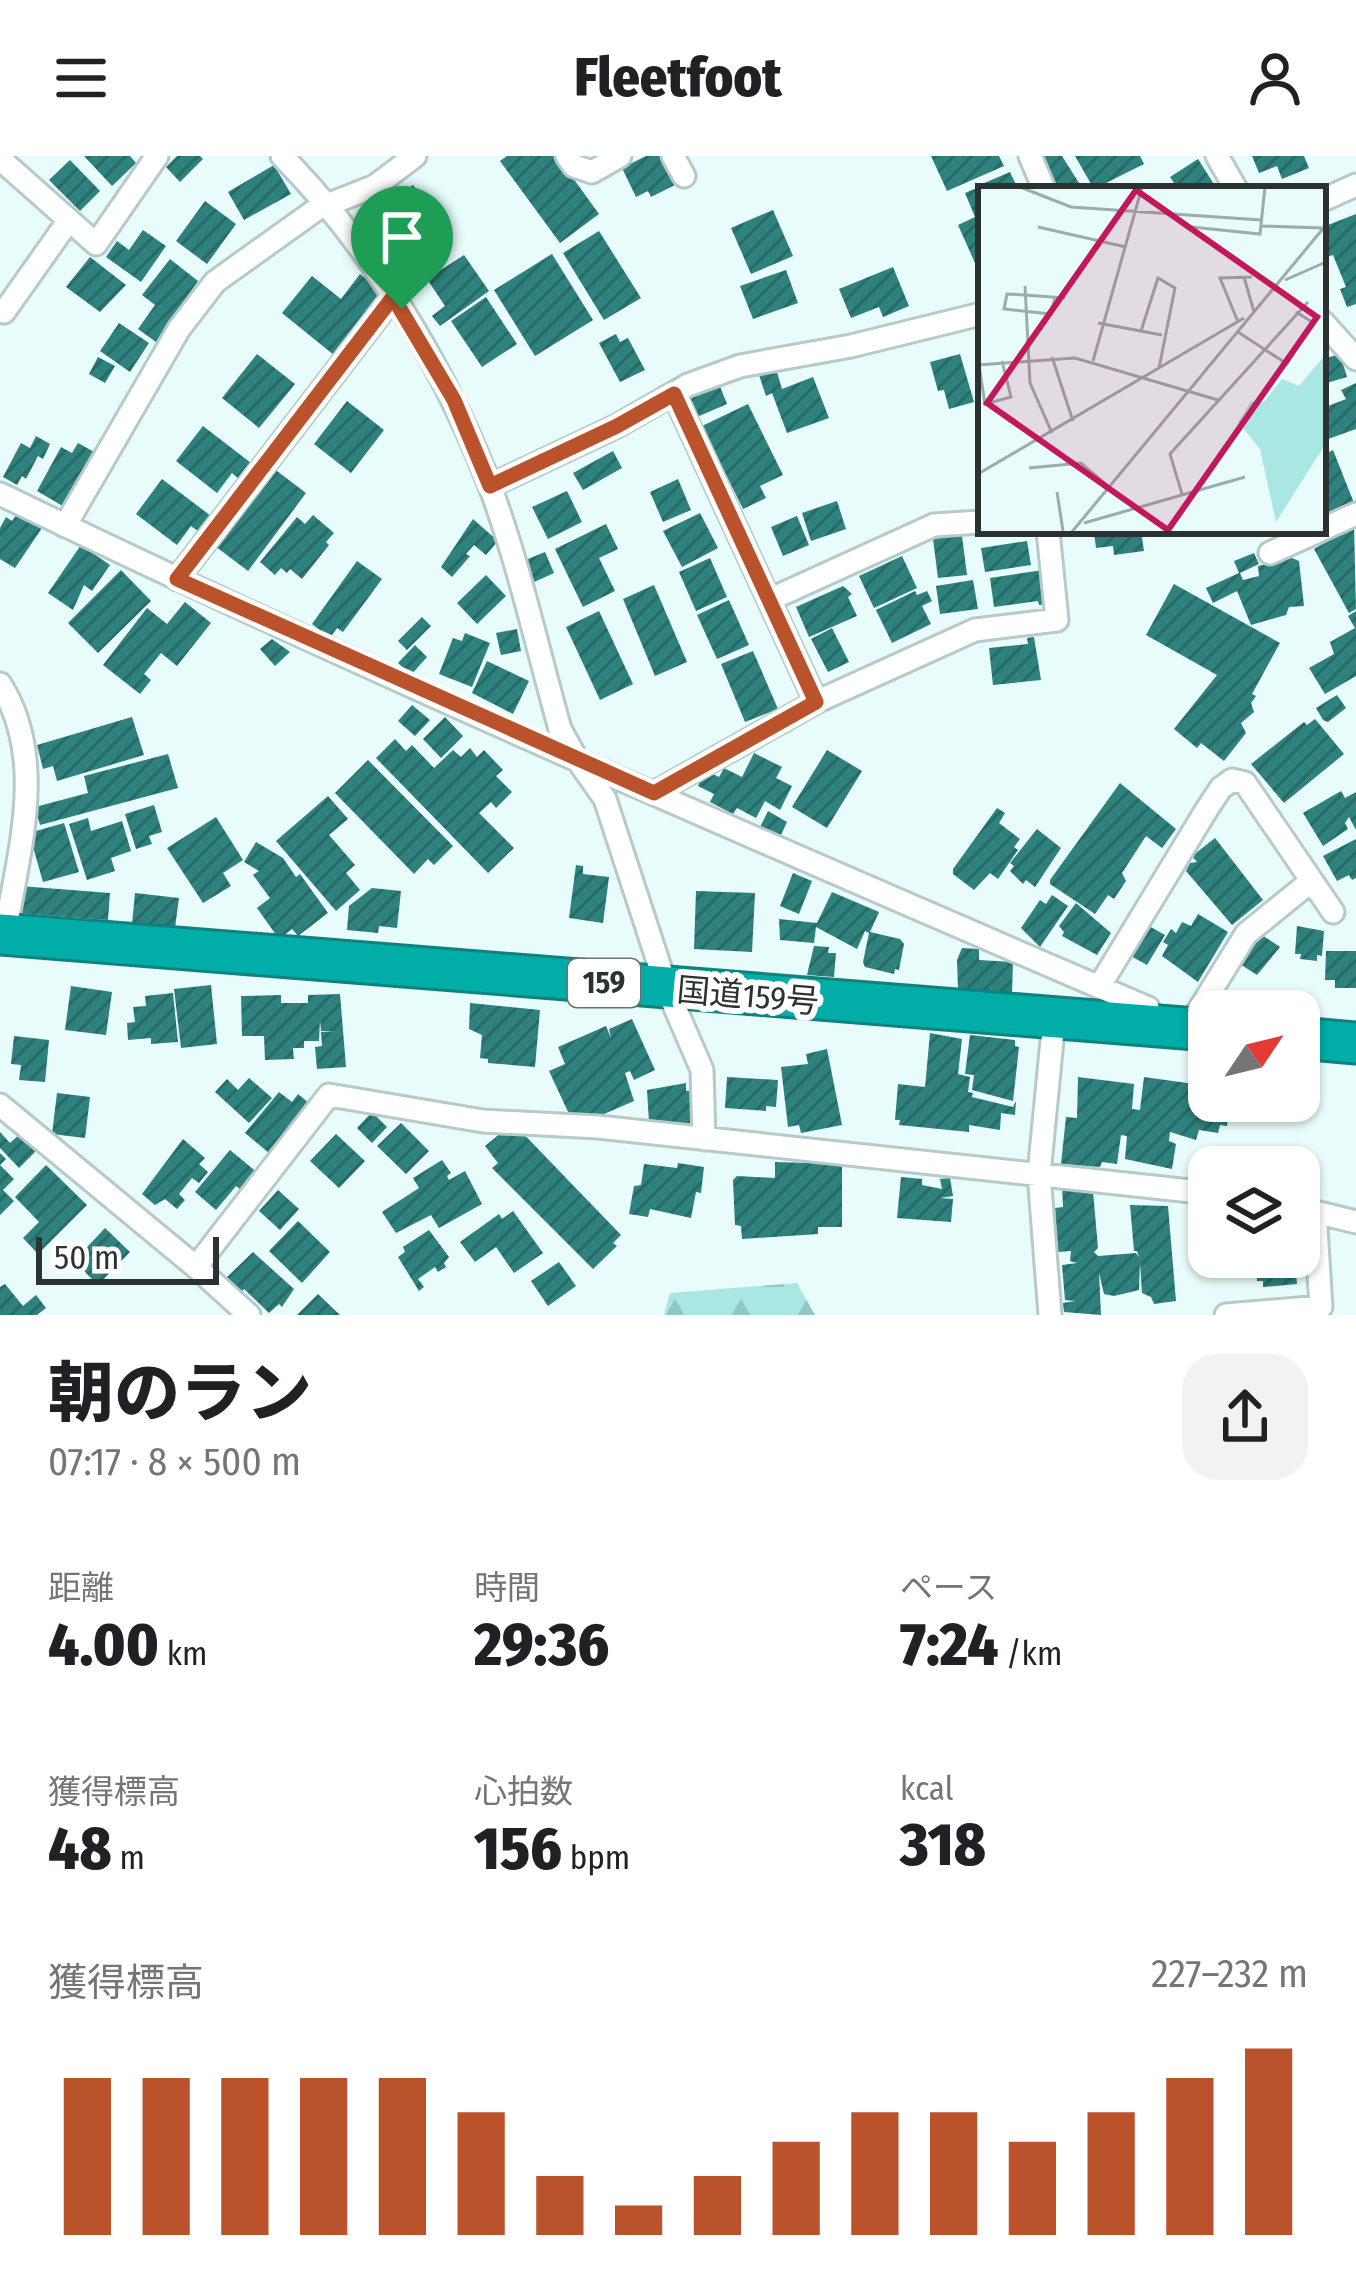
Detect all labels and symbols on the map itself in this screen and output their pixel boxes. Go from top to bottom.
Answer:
pin [351,186,453,309]
inset map [978,186,1326,534]
road number: 159 [568,959,640,1007]
street label: 国道159号 [675,970,821,1022]
north arrow [1188,990,1320,1122]
scale bar [36,1231,219,1284]

